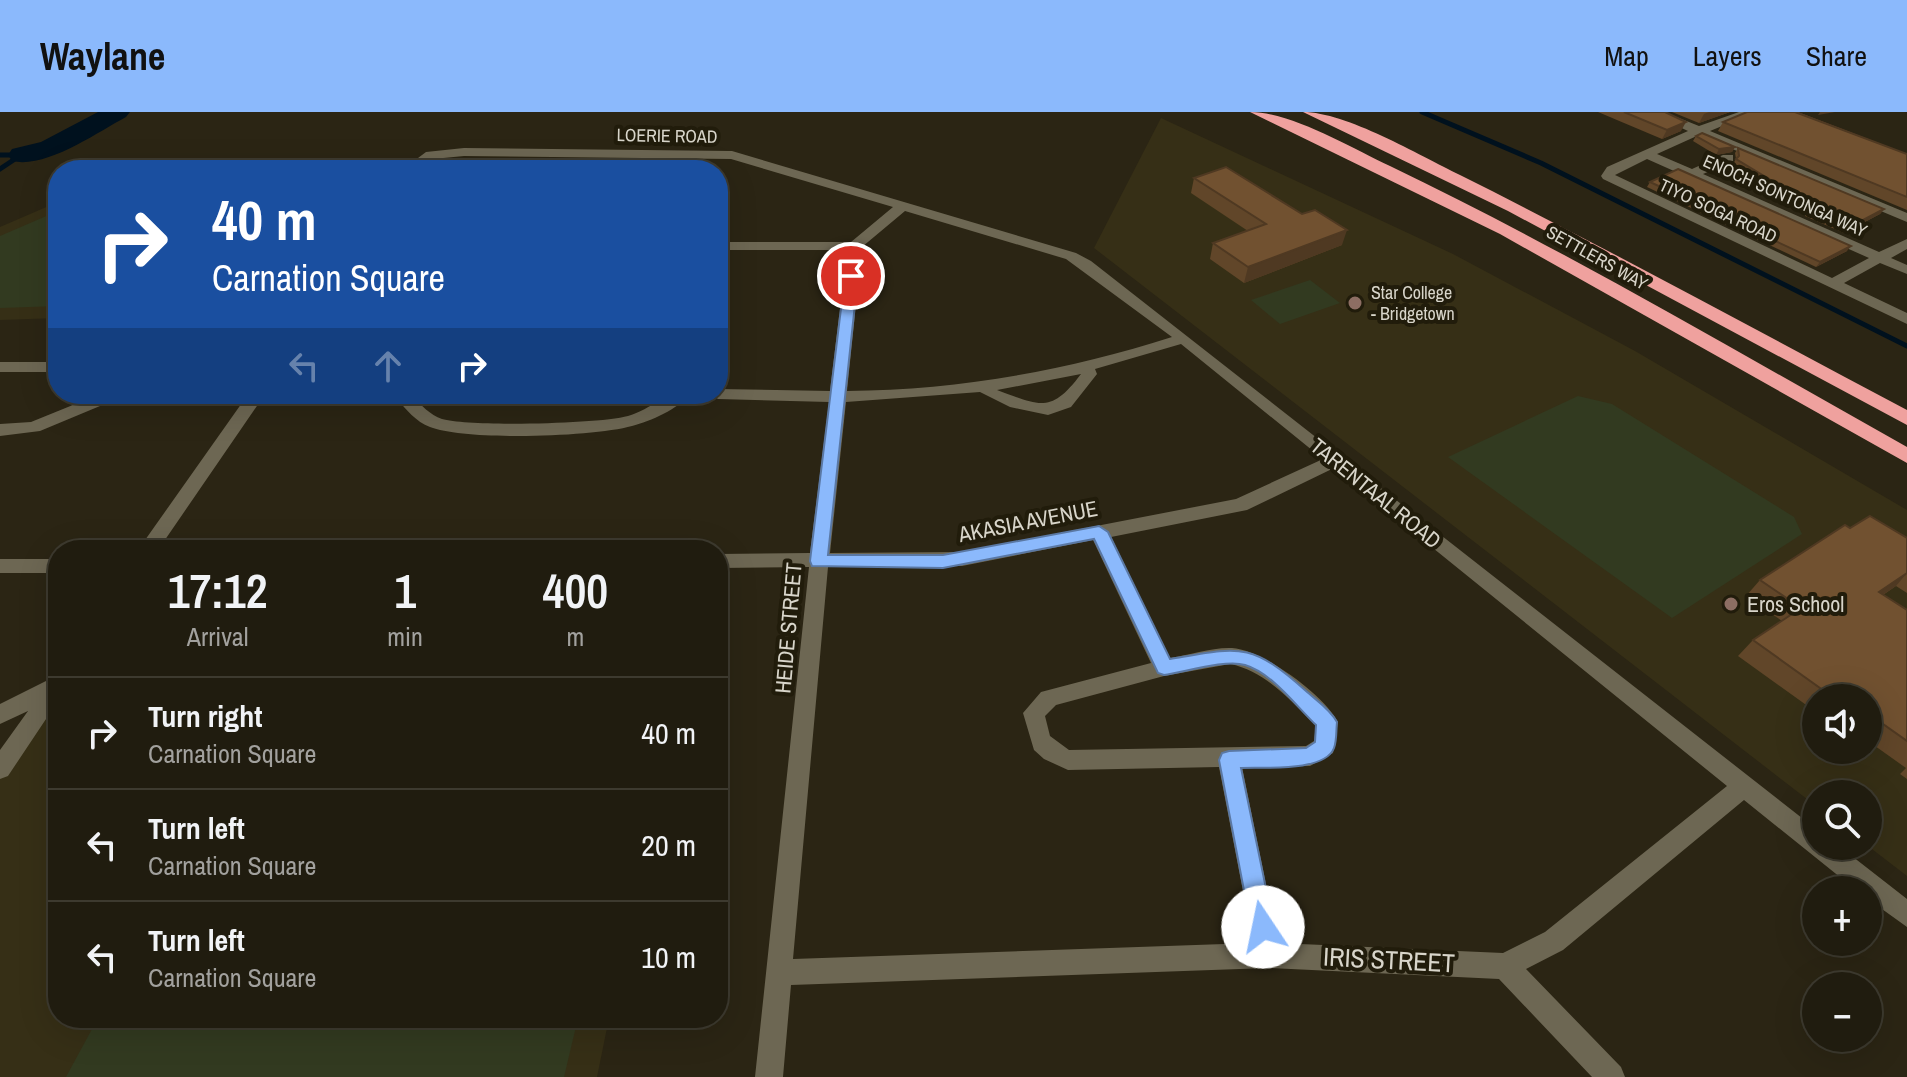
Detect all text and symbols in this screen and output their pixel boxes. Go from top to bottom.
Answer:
text: Waylane [40,31,165,82]
text: Map [1604,37,1649,75]
text: Layers [1693,37,1762,75]
text: Share [1806,37,1867,75]
street label: LOERIE ROAD [616,122,718,149]
street label: ENOCH SONTONGA WAY [1699,148,1871,243]
street label: TIYO SOGA ROAD [1655,172,1781,249]
text: 40 m [212,182,317,257]
icon: right [80,192,184,296]
street label: SETTLERS WAY [1542,219,1653,296]
pin [817,242,885,310]
text: Carnation Square [212,254,445,302]
icon: arrive [829,254,873,298]
place label: Star College - Bridgetown [1371,280,1455,326]
marker: Star College - Bridgetown [1346,294,1364,312]
icon: left [282,344,326,388]
icon: ahead [366,344,410,388]
icon: right [450,344,494,388]
street label: TARENTAAL ROAD [1304,431,1448,555]
street label: AKASIA AVENUE [955,493,1100,549]
text: 17:12 [168,558,268,623]
text: 1 [394,558,416,623]
text: 400 [543,558,608,623]
street label: HEIDE STREET [767,561,809,695]
place label: Eros School [1747,589,1844,619]
marker: Eros School [1722,595,1740,613]
text: Arrival [187,619,248,654]
text: min [387,619,423,654]
text: m [567,619,584,654]
map controls [1802,684,1882,1052]
button: sound [1802,684,1882,764]
text: Turn right [148,696,262,736]
icon: right [80,711,124,755]
text: 40 m [641,713,696,753]
text: Carnation Square [148,736,316,771]
button: search [1802,780,1882,860]
text: Turn left [148,808,245,848]
icon: left [80,823,124,867]
text: 20 m [641,825,696,865]
text: Carnation Square [148,848,316,883]
button: + [1802,876,1882,956]
position arrow [1221,885,1305,969]
text: Turn left [148,920,245,960]
icon: left [80,935,124,979]
text: 10 m [641,937,696,977]
street label: IRIS STREET [1322,939,1456,980]
text: Carnation Square [148,960,316,995]
button: − [1802,972,1882,1052]

